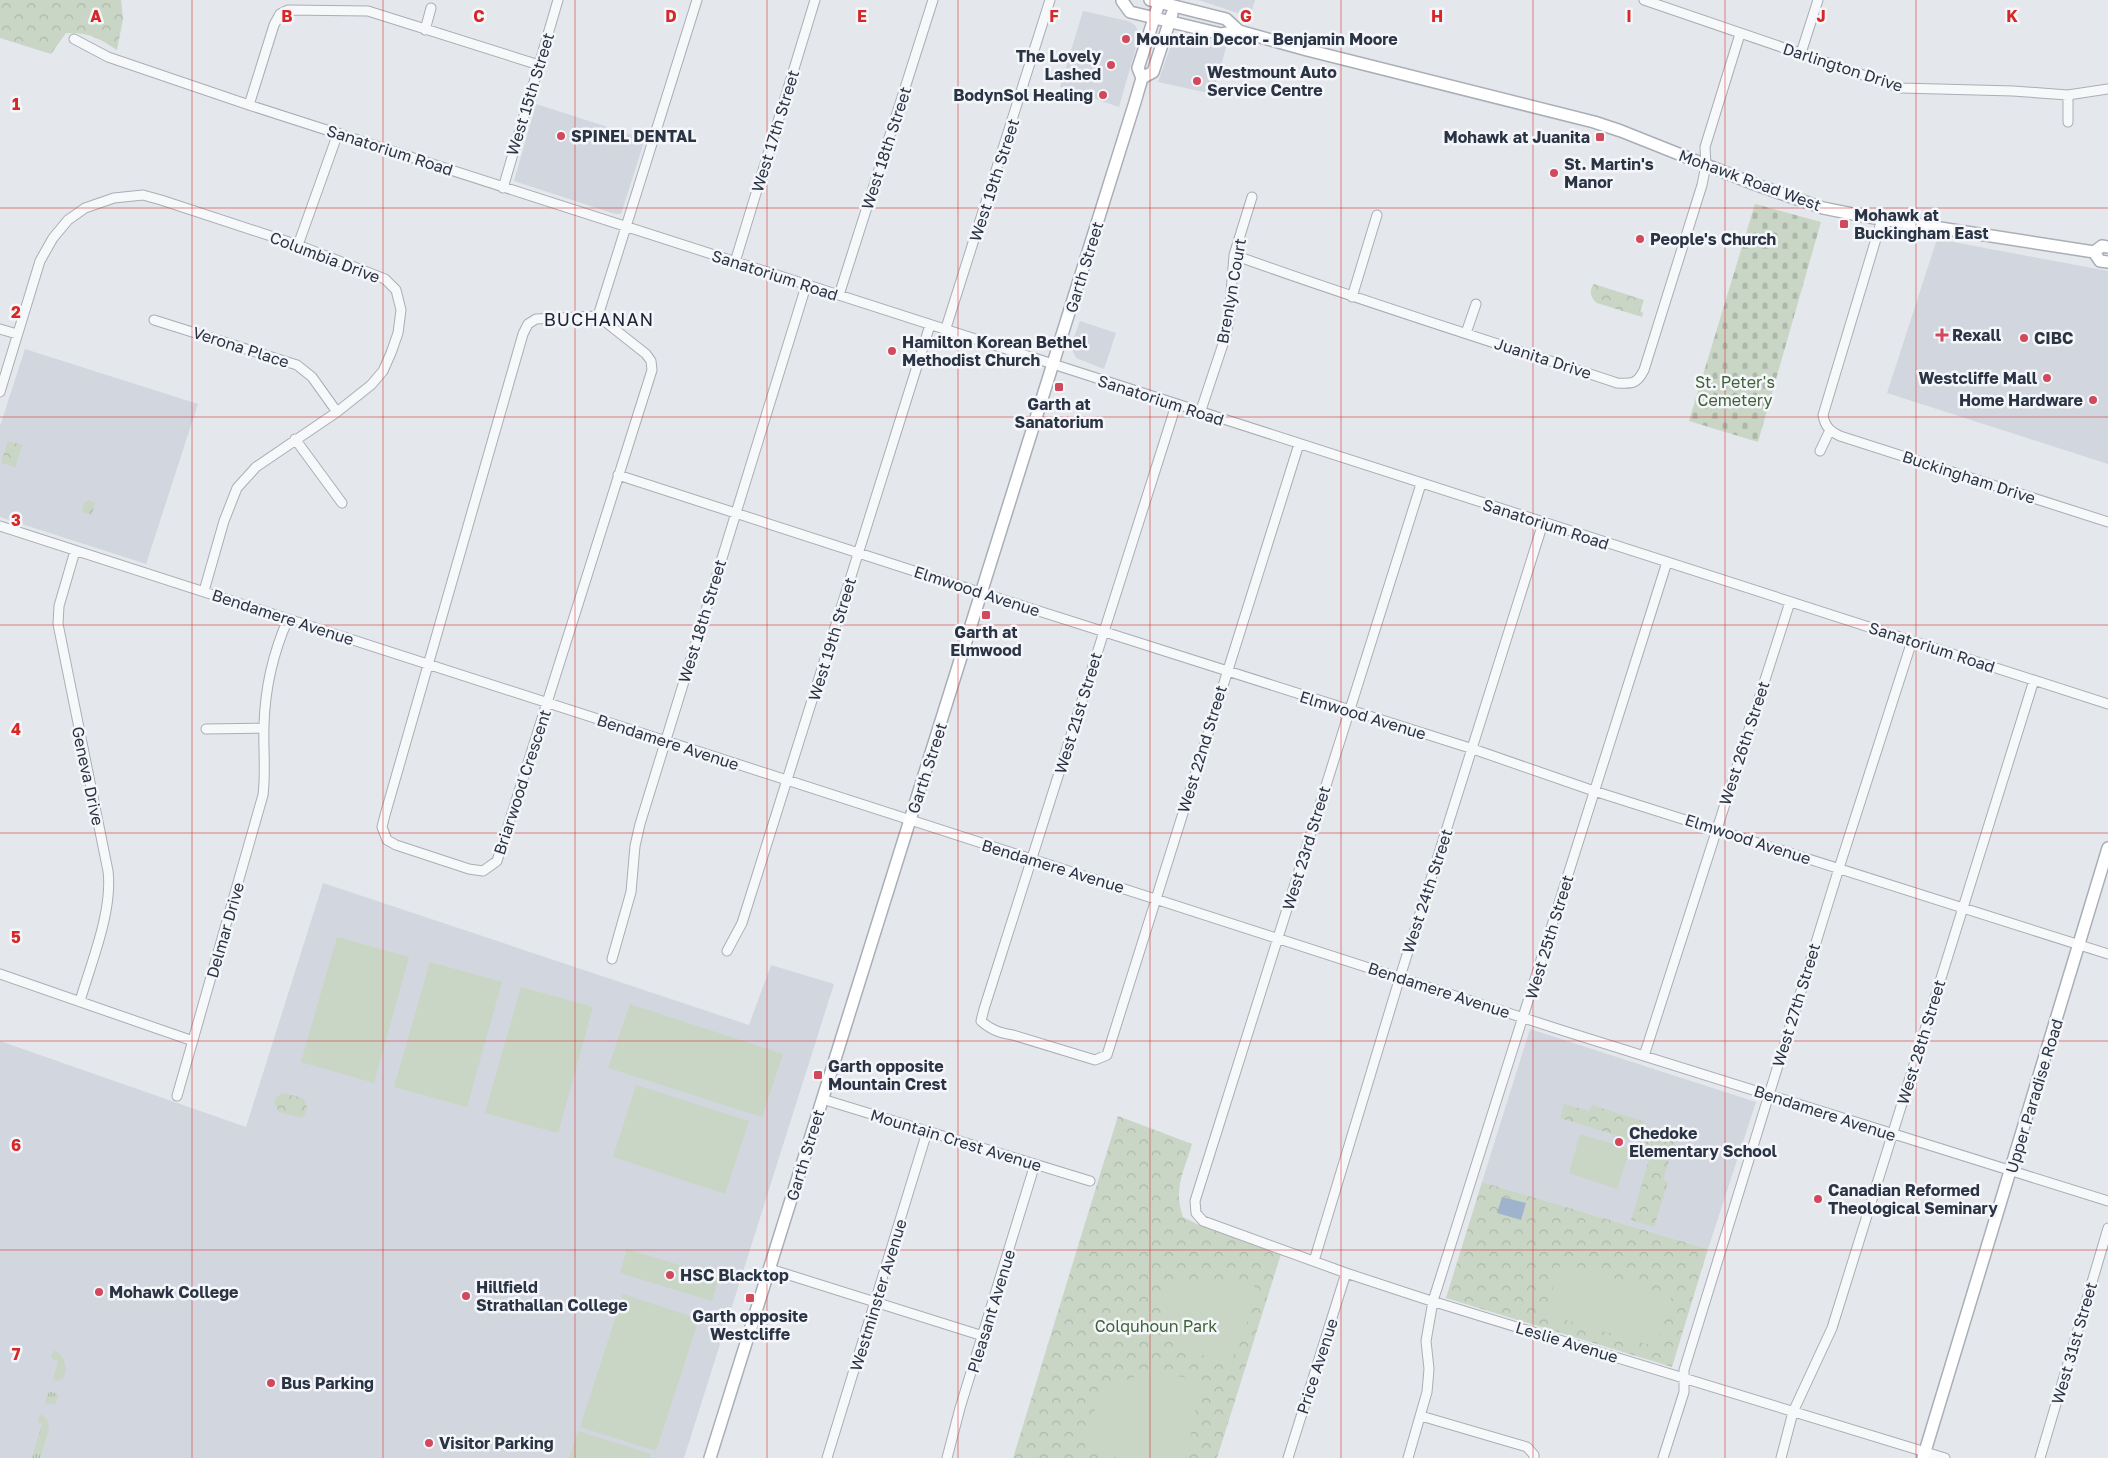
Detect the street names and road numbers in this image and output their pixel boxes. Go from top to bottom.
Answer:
street label: West 15th Street [502,30,558,158]
street label: Darlington Drive [1780,38,1906,96]
street label: West 17th Street [747,67,803,195]
street label: West 18th Street [857,84,915,212]
street label: West 19th Street [965,116,1023,244]
street label: Sanatorium Road [324,120,456,180]
street label: Mohawk Road West [1676,145,1824,215]
street label: Garth Street [1061,219,1107,315]
street label: Columbia Drive [267,227,383,287]
street label: Brenlyn Court [1212,237,1250,345]
street label: Sanatorium Road [709,245,841,305]
street label: Verona Place [190,322,292,372]
street label: Juanita Drive [1492,333,1594,383]
street label: Sanatorium Road [1095,370,1227,430]
street label: Buckingham Drive [1900,446,2038,508]
street label: Sanatorium Road [1480,494,1612,554]
street label: West 18th Street [674,557,730,685]
street label: Elmwood Avenue [912,561,1042,621]
street label: West 19th Street [804,575,860,703]
street label: Bendamere Avenue [210,585,356,649]
street label: Sanatorium Road [1866,617,1998,677]
street label: West 21st Street [1050,650,1106,776]
street label: West 26th Street [1714,678,1774,808]
street label: West 22nd Street [1173,683,1231,815]
street label: Elmwood Avenue [1297,686,1429,744]
street label: Briarwood Crescent [489,707,555,857]
street label: Bendamere Avenue [595,710,741,774]
street label: Garth Street [903,720,951,816]
street label: Geneva Drive [68,725,108,827]
street label: West 23rd Street [1278,783,1334,913]
street label: Elmwood Avenue [1683,809,1813,869]
street label: West 24th Street [1397,826,1457,956]
street label: Bendamere Avenue [979,835,1127,897]
street label: West 25th Street [1521,872,1577,1002]
street label: Delmar Drive [202,880,248,980]
street label: West 27th Street [1768,941,1824,1069]
street label: Bendamere Avenue [1366,958,1512,1022]
street label: West 28th Street [1893,977,1949,1107]
street label: Upper Paradise Road [2001,1016,2067,1176]
street label: Bendamere Avenue [1752,1081,1898,1145]
street label: Mountain Crest Avenue [868,1104,1044,1176]
street label: Garth Street [782,1107,828,1203]
street label: Westminster Avenue [845,1216,911,1374]
street label: Pleasant Avenue [963,1247,1019,1375]
street label: West 31st Street [2047,1280,2101,1406]
street label: Price Avenue [1292,1316,1342,1416]
street label: Leslie Avenue [1513,1317,1621,1367]

